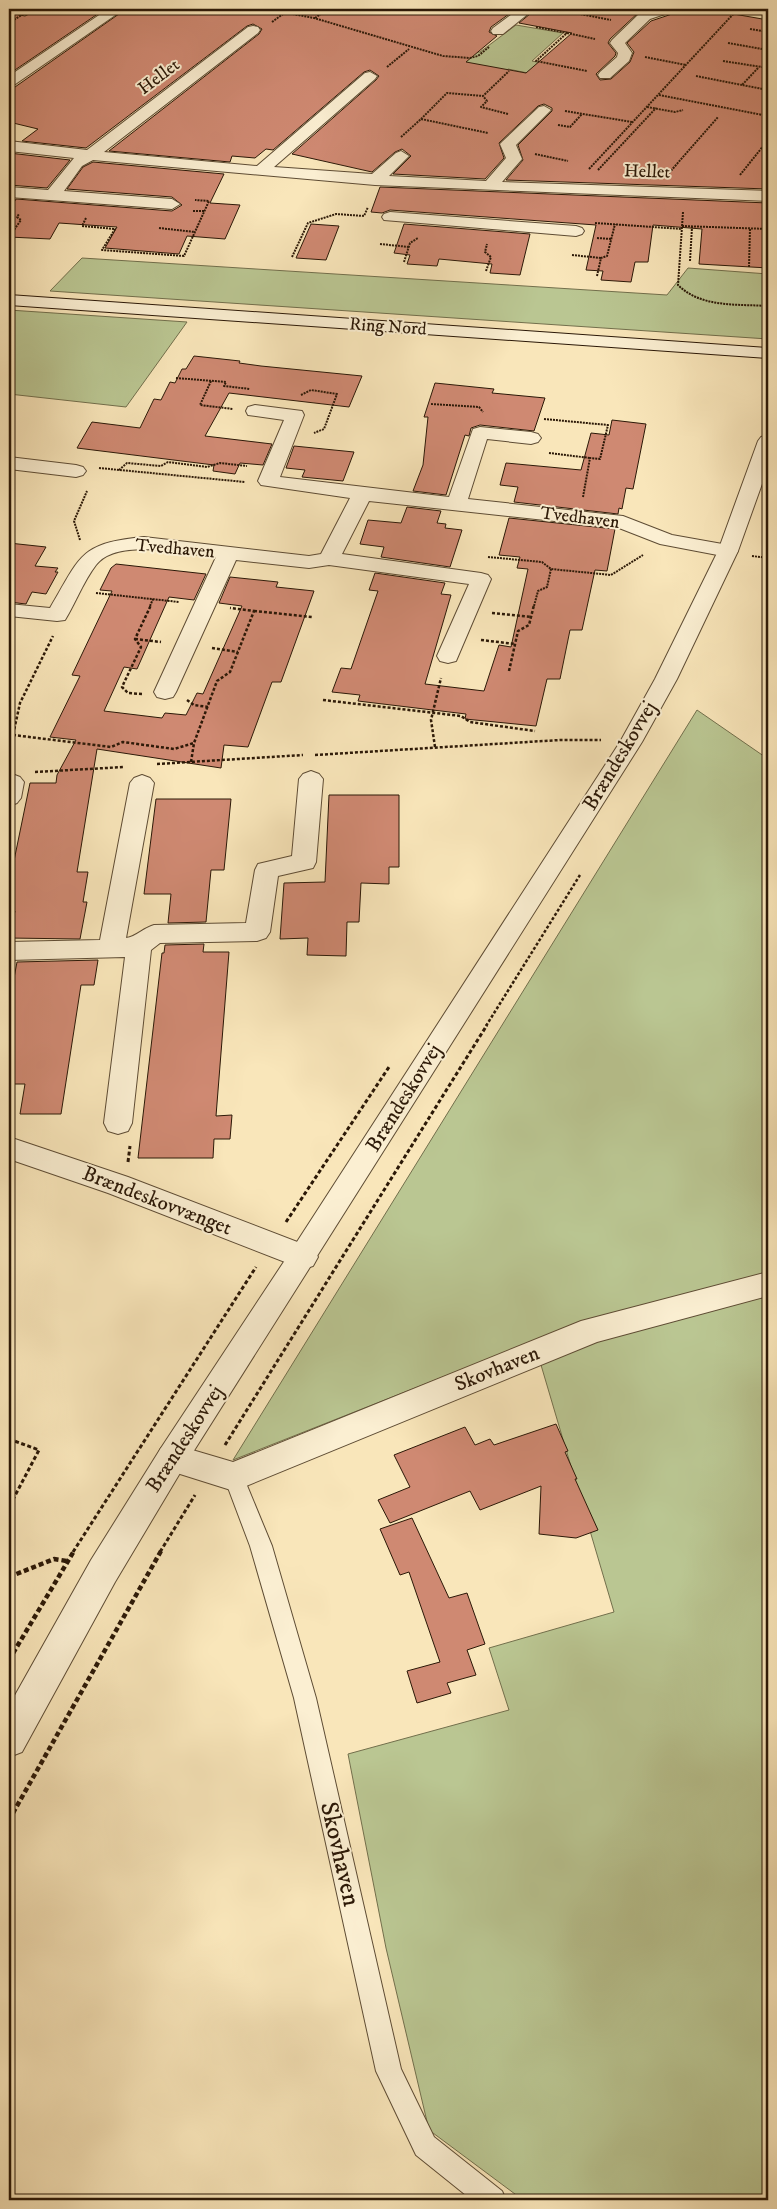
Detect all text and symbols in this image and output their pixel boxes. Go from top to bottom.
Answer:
street label: Hellet [134,54,184,100]
street label: Hellet [623,160,671,184]
street label: Ring Nord [349,313,427,341]
street label: Tvedhaven [539,502,621,534]
street label: Tvedhaven [135,535,216,563]
street label: Brændeskovvej [577,697,663,815]
street label: Brændeskovvej [360,1039,448,1157]
street label: Brændeskovvænget [79,1161,236,1241]
street label: Skovhaven [451,1340,543,1398]
street label: Brændeskovvej [141,1380,229,1498]
street label: Skovhaven [313,1799,367,1909]

